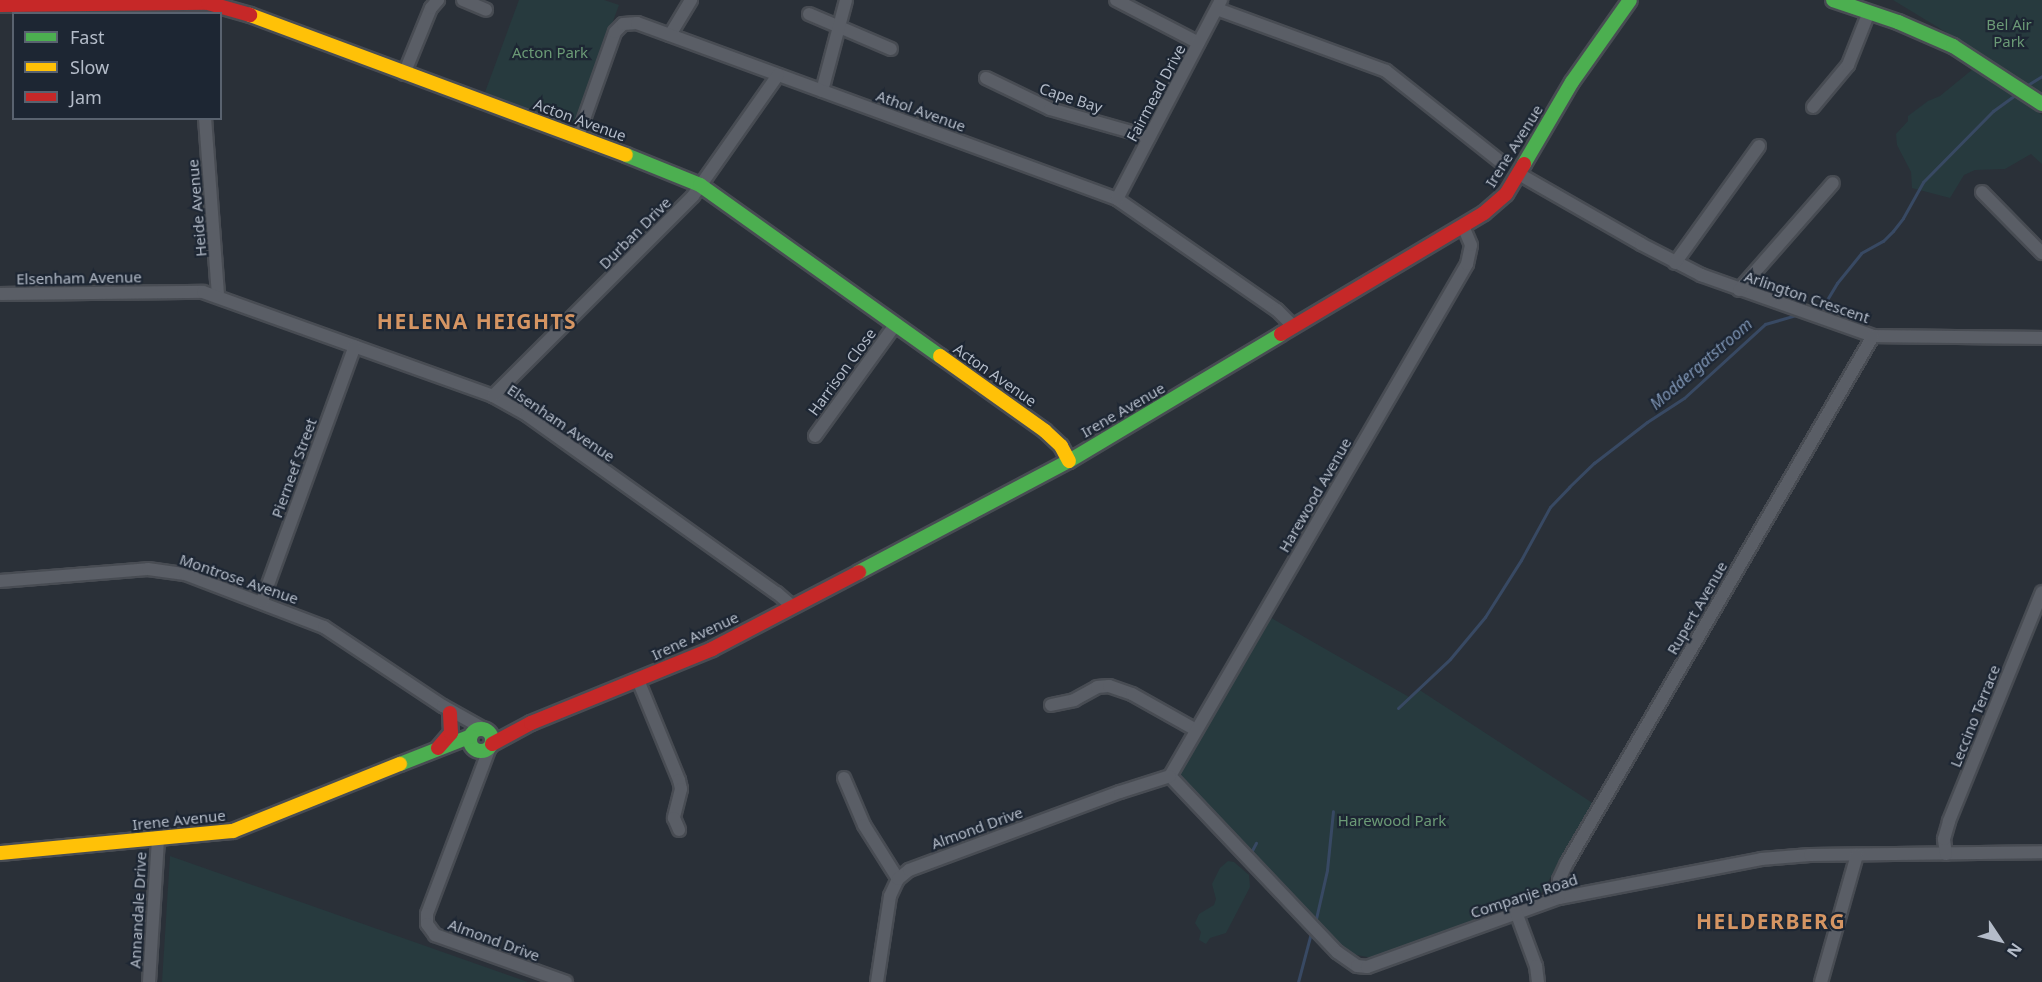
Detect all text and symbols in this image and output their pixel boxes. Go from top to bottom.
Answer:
legend [12,12,222,120]
park label: Bel Air Park [1986,15,2032,50]
text: Fast [70,25,105,49]
street label: Fairmead Drive [1123,41,1189,145]
park label: Acton Park [512,44,588,62]
text: Slow [70,55,109,79]
street label: Cape Bay [1037,79,1105,117]
text: Jam [70,85,102,109]
street label: Athol Avenue [874,87,968,135]
street label: Acton Avenue [531,95,629,145]
street label: Irene Avenue [1482,101,1546,191]
street label: Heide Avenue [184,159,210,257]
street label: Durban Drive [595,193,675,273]
street label: Arlington Crescent [1742,267,1872,327]
street label: Elsenham Avenue [16,268,142,288]
district label: HELENA HEIGHTS [377,308,577,334]
water label: Moddergatstroom [1646,314,1756,414]
street label: Harrison Close [804,325,880,419]
street label: Acton Avenue [950,340,1040,410]
street label: Irene Avenue [1078,379,1168,441]
street label: Elsenham Avenue [504,380,618,466]
street label: Pierneef Street [268,416,320,520]
street label: Harewood Avenue [1275,435,1355,555]
street label: Montrose Avenue [177,550,301,608]
street label: Rupert Avenue [1663,558,1731,658]
street label: Irene Avenue [649,608,741,664]
street label: Leccino Terrace [1946,662,2004,770]
street label: Almond Drive [929,803,1025,853]
street label: Irene Avenue [131,806,227,834]
park label: Harewood Park [1338,812,1446,830]
street label: Annandale Drive [126,851,150,969]
street label: Companje Road [1468,870,1580,922]
district label: HELDERBERG [1696,908,1846,934]
north arrow [1970,910,2030,970]
street label: Almond Drive [446,915,542,965]
text: N [2002,939,2027,962]

